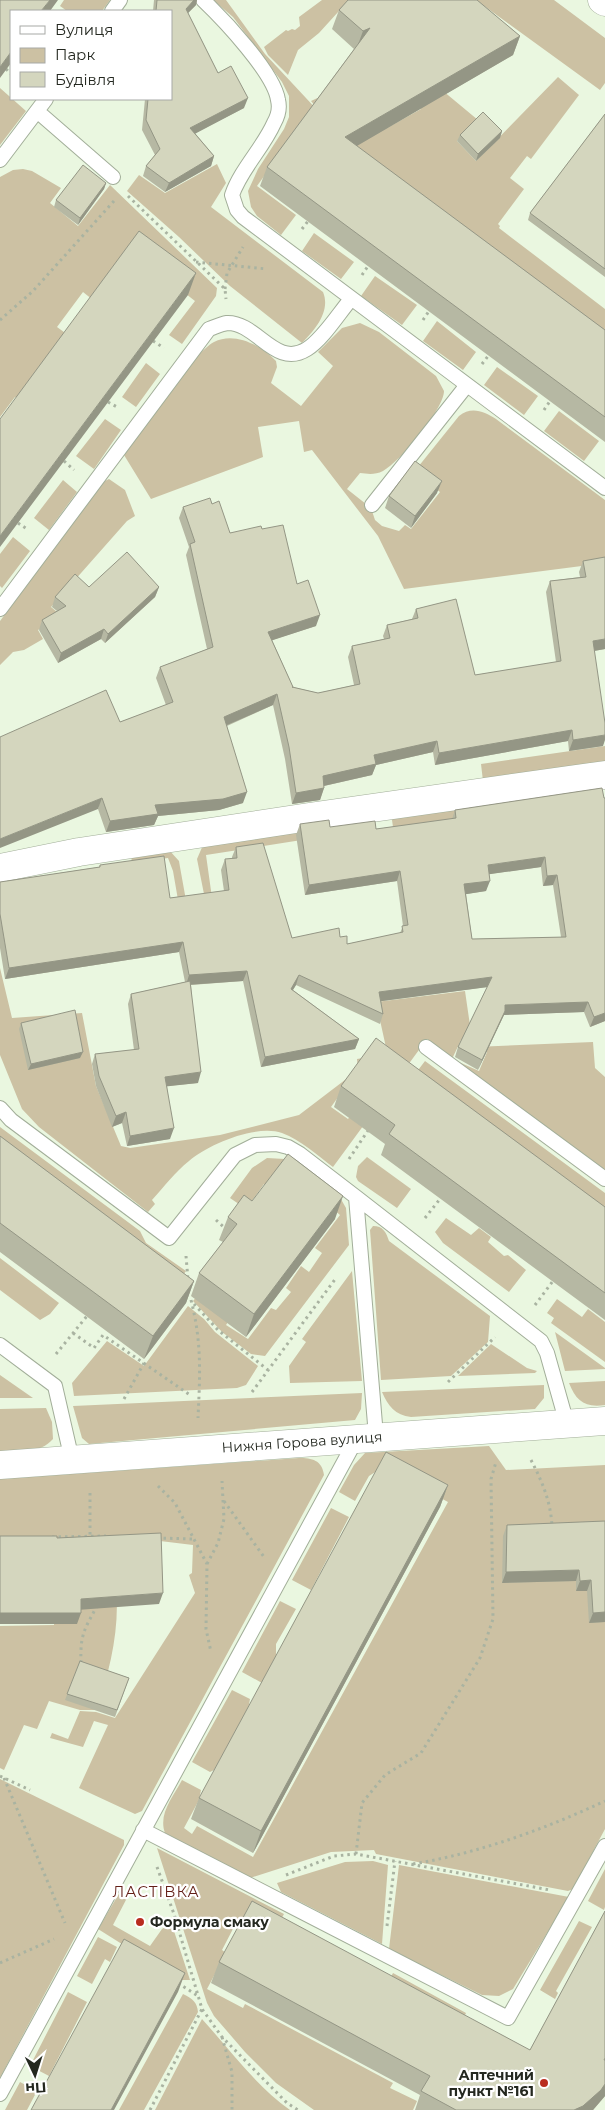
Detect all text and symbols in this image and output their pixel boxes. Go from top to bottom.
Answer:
legend [10,10,172,100]
text: Вулиця [55,20,113,39]
text: Парк [55,45,95,64]
text: Будівля [55,70,115,89]
street label: Нижня Горова вулиця [221,1427,383,1457]
district label: ЛАСТІВКА [112,1882,200,1901]
place label: Формула смаку [150,1913,269,1931]
marker: Формула смаку [134,1916,146,1928]
north arrow [10,2050,60,2100]
place label: Аптечний пункт №161 [448,2066,534,2100]
marker: Аптечний пункт №161 [538,2077,550,2089]
text: Пн [25,2078,47,2098]

